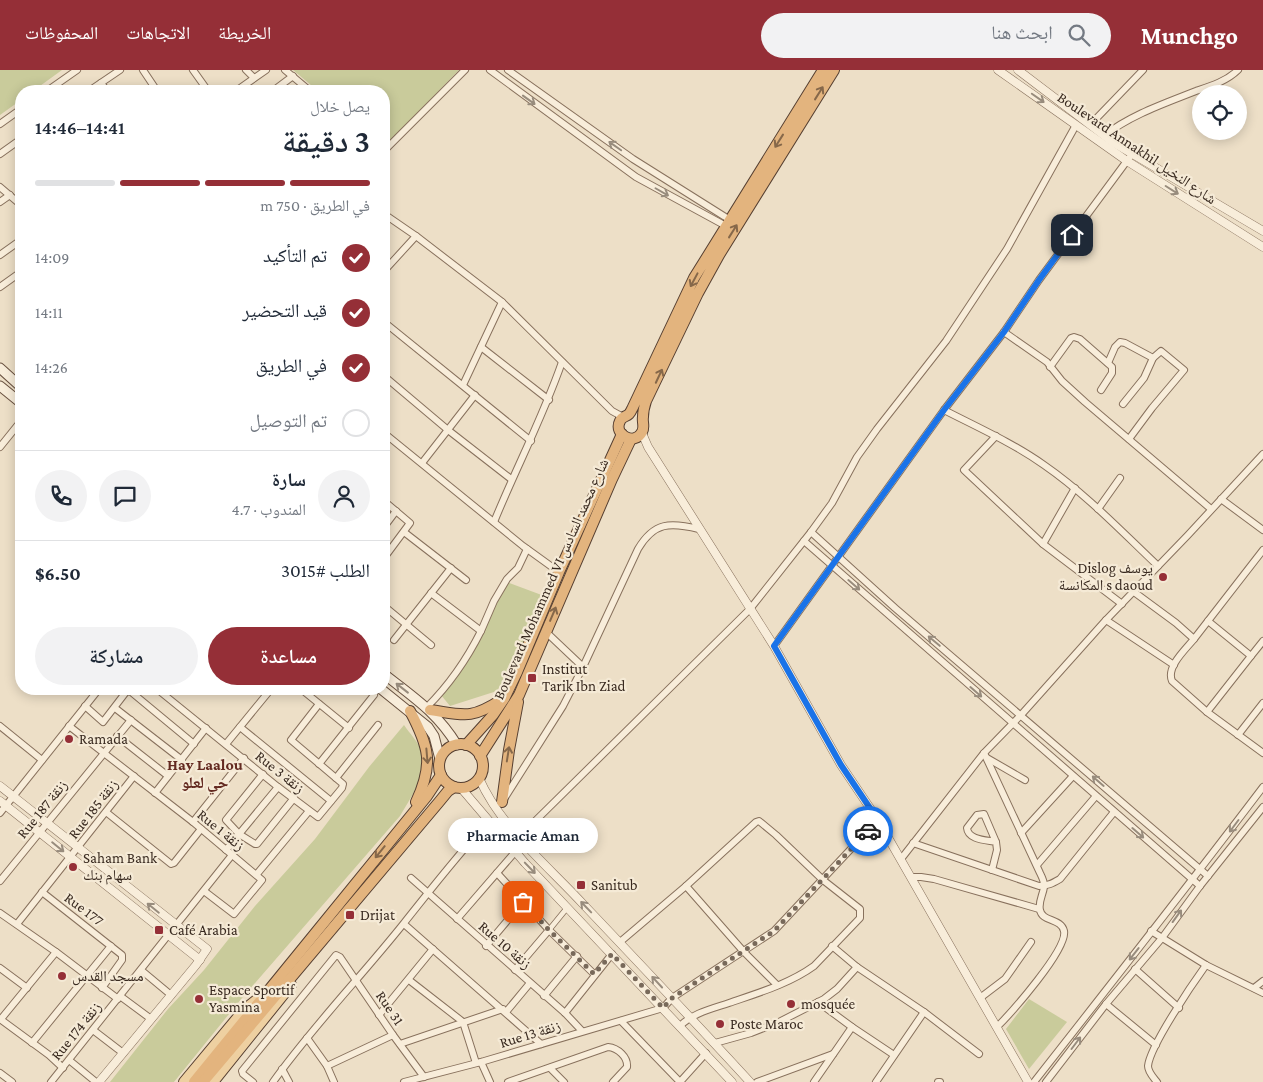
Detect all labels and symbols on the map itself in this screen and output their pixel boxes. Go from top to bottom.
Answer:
one-way arrow [815,87,825,101]
street label: Boulevard Annakhil شارع النخيل [1054,89,1219,209]
one-way arrow [1031,93,1045,103]
one-way arrow [522,94,535,105]
one-way arrow [773,134,783,148]
one-way arrow [608,141,622,151]
one-way arrow [1165,185,1179,195]
one-way arrow [655,188,669,198]
pin [1051,214,1093,256]
one-way arrow [729,225,739,239]
one-way arrow [689,272,699,287]
one-way arrow [654,369,664,384]
street label: Boulevard Mohammed VI شارع محمد السادس [490,456,613,703]
place label: Dislog يوسف المكانسة s daoud [1059,560,1153,593]
marker: Dislog يوسف المكانسة s daoud [1157,571,1169,583]
one-way arrow [847,579,860,591]
one-way arrow [549,607,559,622]
one-way arrow [928,635,941,647]
place label: Institut Tarik Ibn Ziad [542,661,626,694]
marker: Institut Tarik Ibn Ziad [526,672,538,684]
one-way arrow [396,682,409,693]
one-way arrow [969,686,982,698]
place label: Ramada [79,731,128,747]
marker: Ramada [63,733,75,745]
one-way arrow [504,746,514,762]
street label: Rue 3 زنقة [252,748,308,797]
one-way arrow [422,748,431,764]
district label: Hay Laalou حي لعلو [167,756,243,795]
one-way arrow [1091,775,1104,786]
street label: Rue 185 زنقة [65,776,122,842]
street label: Rue 187 زنقة [14,777,71,842]
street label: Rue 1 زنقة [194,806,248,855]
courier [843,806,893,856]
callout: Pharmacie Aman [448,817,598,852]
one-way arrow [1228,819,1239,832]
one-way arrow [1132,827,1145,838]
one-way arrow [51,841,64,852]
one-way arrow [374,846,385,859]
place label: Saham Bank سهام بنك [83,850,158,885]
marker: Saham Bank سهام بنك [67,861,79,873]
one-way arrow [523,862,535,874]
place label: Sanitub [591,877,638,893]
marker: Sanitub [575,879,587,891]
pin [502,881,544,923]
street label: Rue 177 [61,889,107,929]
one-way arrow [580,900,592,913]
one-way arrow [147,902,160,913]
place label: Drijat [360,907,396,924]
marker: Drijat [344,909,356,921]
one-way arrow [1172,910,1183,923]
street label: Rue 10 زنقة [475,918,535,973]
place label: Café Arabia [169,922,238,938]
marker: Café Arabia [153,924,165,936]
one-way arrow [1128,947,1139,960]
place label: مسجد القدس [72,968,144,986]
marker: مسجد القدس [56,970,68,982]
one-way arrow [651,976,663,988]
place label: Espace Sportif Yasmina [209,982,296,1015]
street label: Rue 31 [373,988,407,1028]
marker: Espace Sportif Yasmina [193,993,205,1005]
place label: mosquée [801,996,856,1013]
marker: mosquée [785,998,797,1010]
street label: Rue 174 زنقة [48,999,105,1064]
place label: Poste Maroc [730,1016,804,1032]
street label: Rue 13 زنقة [498,1017,563,1052]
marker: Poste Maroc [714,1018,726,1030]
one-way arrow [1071,1036,1081,1050]

